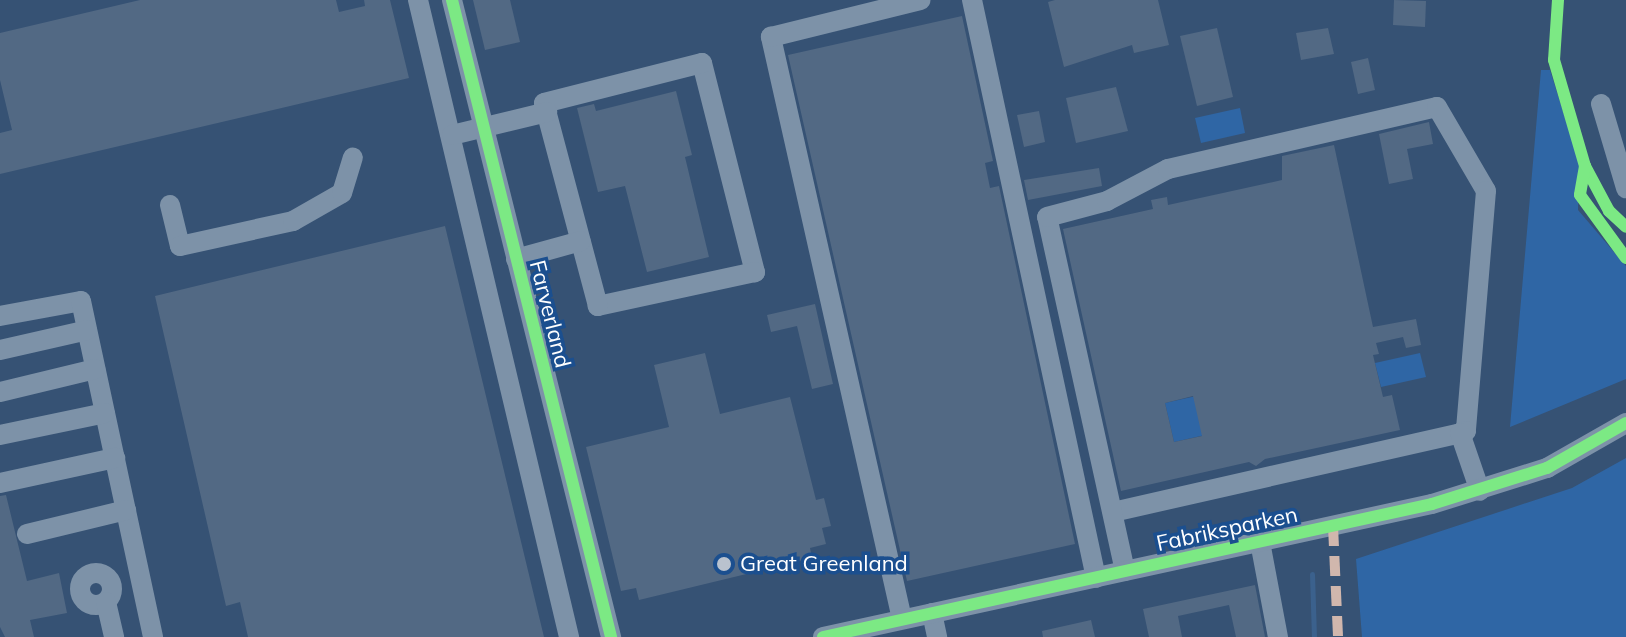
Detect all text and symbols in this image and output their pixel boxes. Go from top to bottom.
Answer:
street label: Farverland [524,258,576,370]
street label: Fabriksparken [1154,501,1300,557]
place label: Great Greenland [740,551,908,577]
marker: Great Greenland [715,555,733,573]

